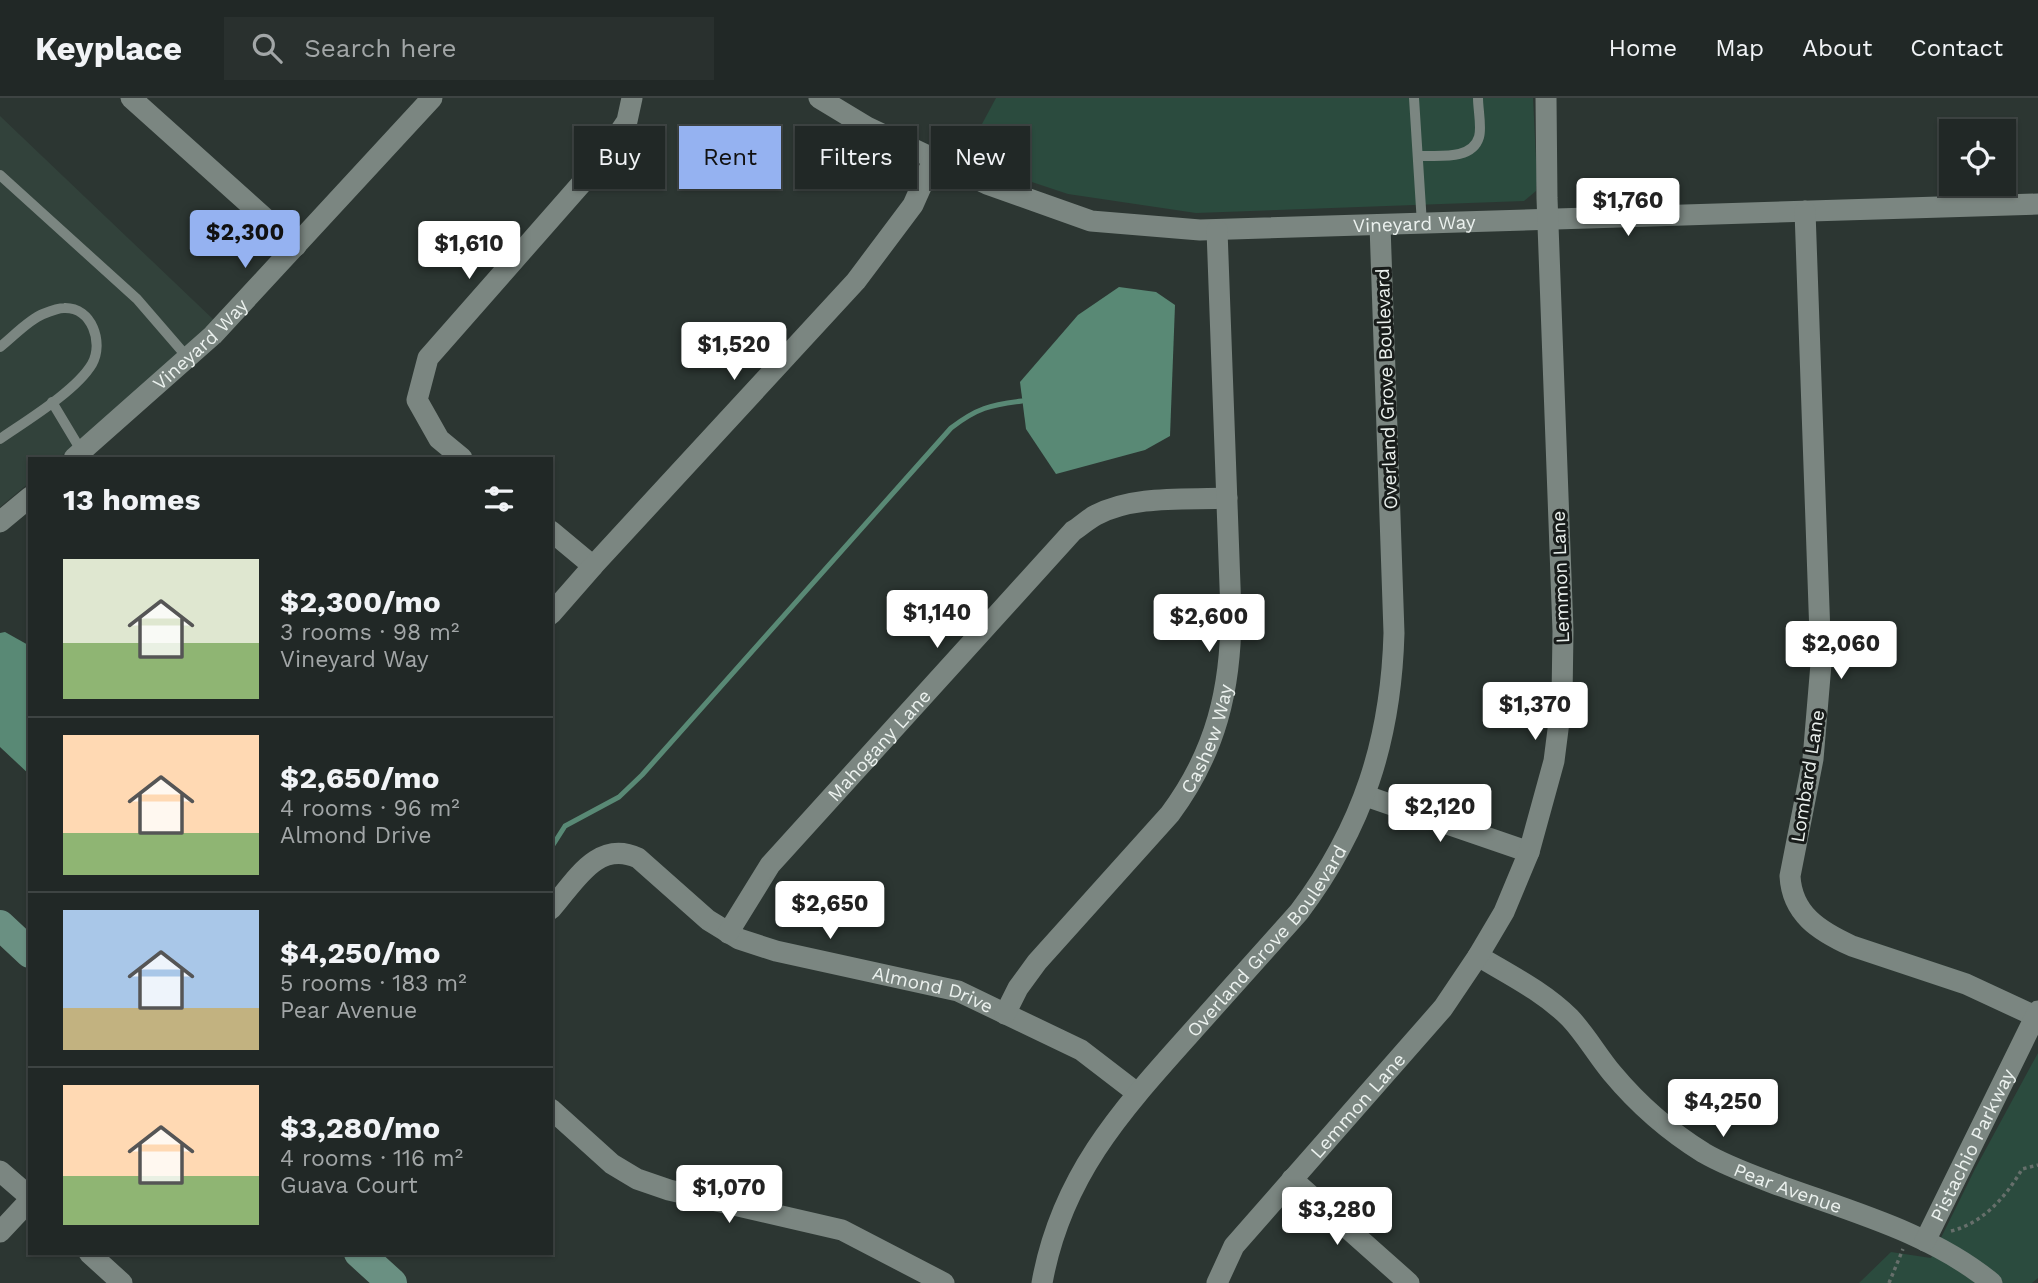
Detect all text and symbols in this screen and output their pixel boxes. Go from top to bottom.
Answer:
search box [224,17,714,80]
text: Keyplace [35,29,182,68]
icon: search [248,29,286,67]
text: Search here [304,33,457,63]
text: Home [1609,34,1677,62]
text: Map [1715,34,1764,62]
text: About [1802,34,1872,62]
text: Contact [1910,34,2003,62]
map controls [1939,119,2016,196]
button: locate [1939,119,2016,196]
chip: Buy [574,126,665,189]
chip: Rent [679,126,781,189]
chip: Filters [795,126,917,189]
chip: New [931,126,1030,189]
pin: $1,760 [1571,178,1685,238]
text: $1,760 [1592,187,1664,214]
street label: Vineyard Way [1352,210,1476,237]
pin: $2,300 [188,211,302,270]
text: $2,300 [206,219,284,246]
pin: $1,610 [412,222,526,281]
text: $1,610 [434,230,504,257]
street label: Overland Grove Boulevard [1371,268,1402,510]
street label: Vineyard Way [148,294,253,395]
pin: $1,520 [677,322,791,382]
text: $1,520 [697,331,771,358]
icon: filters [480,480,518,518]
text: 13 homes [63,482,200,517]
street label: Lemmon Lane [1547,510,1574,644]
text: $2,300/mo [280,584,441,619]
icon: home [119,587,203,671]
pin: $1,140 [880,590,994,650]
pin: $2,600 [1152,594,1266,654]
text: $1,140 [903,599,971,626]
text: $2,600 [1170,603,1248,630]
text: 3 rooms · 98 m² [280,619,459,646]
pin: $2,060 [1784,622,1898,681]
text: $2,060 [1802,630,1880,657]
text: Vineyard Way [280,646,429,673]
street label: Cashew Way [1176,682,1237,798]
pin: $1,370 [1478,682,1592,742]
street label: Mahogany Lane [823,685,936,806]
text: $1,370 [1499,691,1571,718]
street label: Lombard Lane [1786,708,1829,844]
text: $2,650/mo [280,760,439,795]
icon: home [119,763,203,847]
pin: $2,120 [1383,784,1497,844]
text: $2,120 [1404,793,1476,820]
text: 4 rooms · 96 m² [280,795,460,822]
text: Almond Drive [280,822,432,849]
street label: Overland Grove Boulevard [1182,841,1352,1042]
pin: $2,650 [773,882,887,941]
text: $2,650 [791,890,869,917]
text: $4,250/mo [280,935,440,970]
icon: home [119,938,203,1022]
street label: Almond Drive [870,961,997,1018]
text: 5 rooms · 183 m² [280,970,467,997]
text: Pear Avenue [280,997,417,1024]
street label: Lemmon Lane [1305,1048,1410,1163]
street label: Pistachio Parkway [1925,1065,2020,1225]
pin: $4,250 [1666,1080,1780,1139]
text: $4,250 [1684,1088,1762,1115]
text: $3,280/mo [280,1110,440,1145]
icon: home [119,1113,203,1197]
text: 4 rooms · 116 m² [280,1145,463,1172]
street label: Pear Avenue [1730,1158,1845,1218]
pin: $1,070 [672,1166,786,1225]
text: Guava Court [280,1172,418,1199]
text: $1,070 [692,1174,766,1201]
pin: $3,280 [1280,1188,1394,1247]
text: $3,280 [1298,1196,1376,1223]

